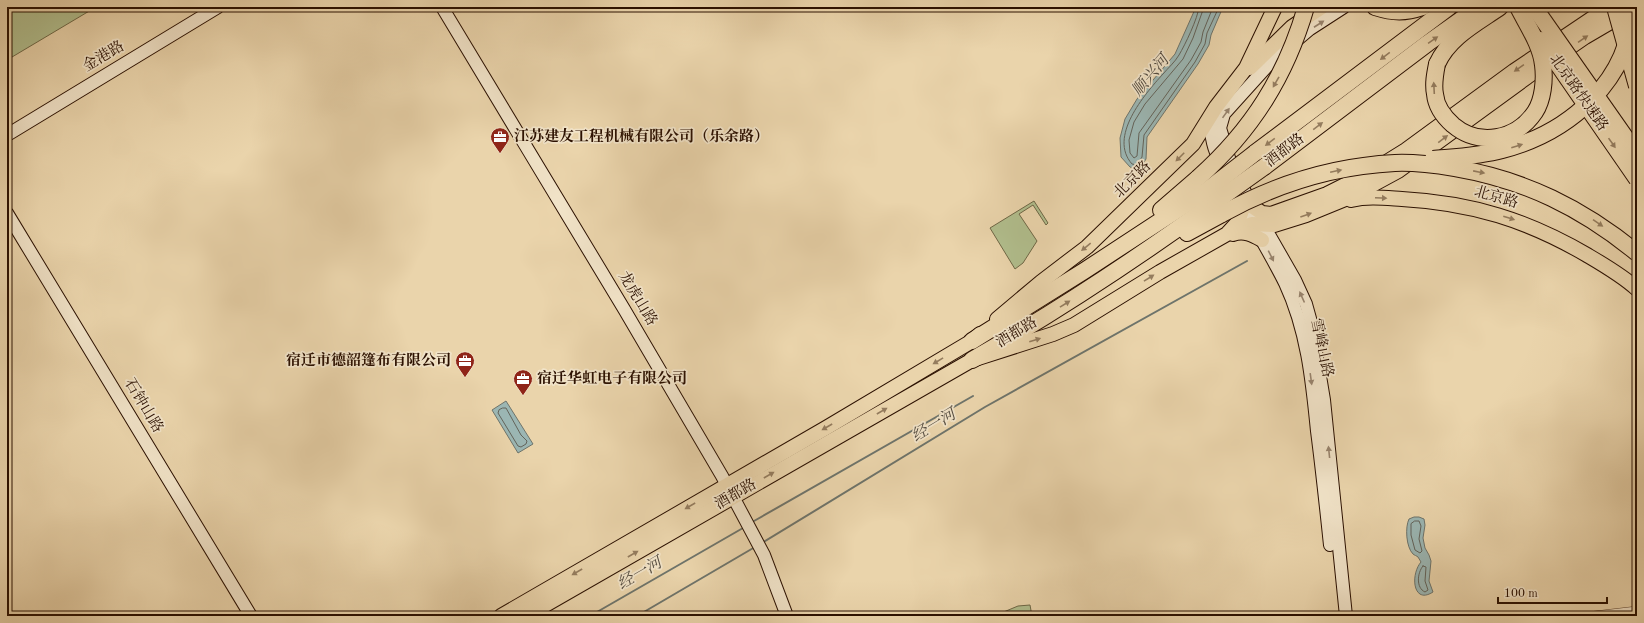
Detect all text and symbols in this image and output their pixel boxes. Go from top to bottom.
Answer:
one-way arrow [1313,20,1325,27]
one-way arrow [1578,35,1588,43]
one-way arrow [1428,36,1438,44]
street label: 金港路 [80,37,127,75]
water label: 顺兴河 [1128,49,1174,100]
one-way arrow [1379,51,1390,60]
street label: 北京路快速路 [1546,51,1612,134]
one-way arrow [1513,64,1524,72]
one-way arrow [1272,77,1280,87]
one-way arrow [1431,82,1438,94]
one-way arrow [1222,108,1230,118]
one-way arrow [1312,122,1323,131]
office icon: 江苏建友工程机械有限公司（乐余路） [489,126,511,154]
place label: 江苏建友工程机械有限公司（乐余路） [514,127,769,145]
street label: 酒都路 [1261,130,1307,171]
one-way arrow [1438,135,1448,143]
one-way arrow [1608,137,1616,148]
one-way arrow [1264,138,1275,147]
one-way arrow [1511,143,1523,149]
one-way arrow [1175,152,1185,162]
street label: 北京路 [1110,157,1154,201]
one-way arrow [1330,168,1342,174]
one-way arrow [1473,170,1485,176]
street label: 北京路 [1472,183,1520,211]
one-way arrow [1375,195,1388,201]
one-way arrow [1300,212,1312,218]
one-way arrow [1503,215,1515,221]
one-way arrow [1593,219,1603,227]
one-way arrow [1081,243,1091,252]
one-way arrow [1268,250,1274,262]
street label: 龙虎山路 [615,268,661,329]
one-way arrow [1144,274,1154,282]
one-way arrow [1299,290,1305,302]
one-way arrow [1060,300,1070,308]
street label: 酒都路 [993,313,1040,351]
street label: 雪峰山路 [1307,317,1337,379]
one-way arrow [1030,336,1042,342]
office icon: 宿迁市德韶篷布有限公司 [454,350,476,378]
place label: 宿迁市德韶篷布有限公司 [286,351,451,369]
one-way arrow [932,357,944,364]
office icon: 宿迁华虹电子有限公司 [512,368,534,396]
place label: 宿迁华虹电子有限公司 [537,369,687,387]
one-way arrow [1308,373,1314,385]
street label: 石钟山路 [121,375,167,436]
water label: 经一河 [908,404,961,445]
one-way arrow [877,408,888,414]
one-way arrow [821,424,833,431]
one-way arrow [1326,446,1332,458]
one-way arrow [764,472,775,479]
street label: 酒都路 [712,476,759,513]
one-way arrow [684,503,696,510]
one-way arrow [627,551,639,558]
water label: 经一河 [614,552,667,593]
one-way arrow [571,568,583,575]
scale bar [1498,579,1607,605]
text: 100 m [1504,588,1538,600]

